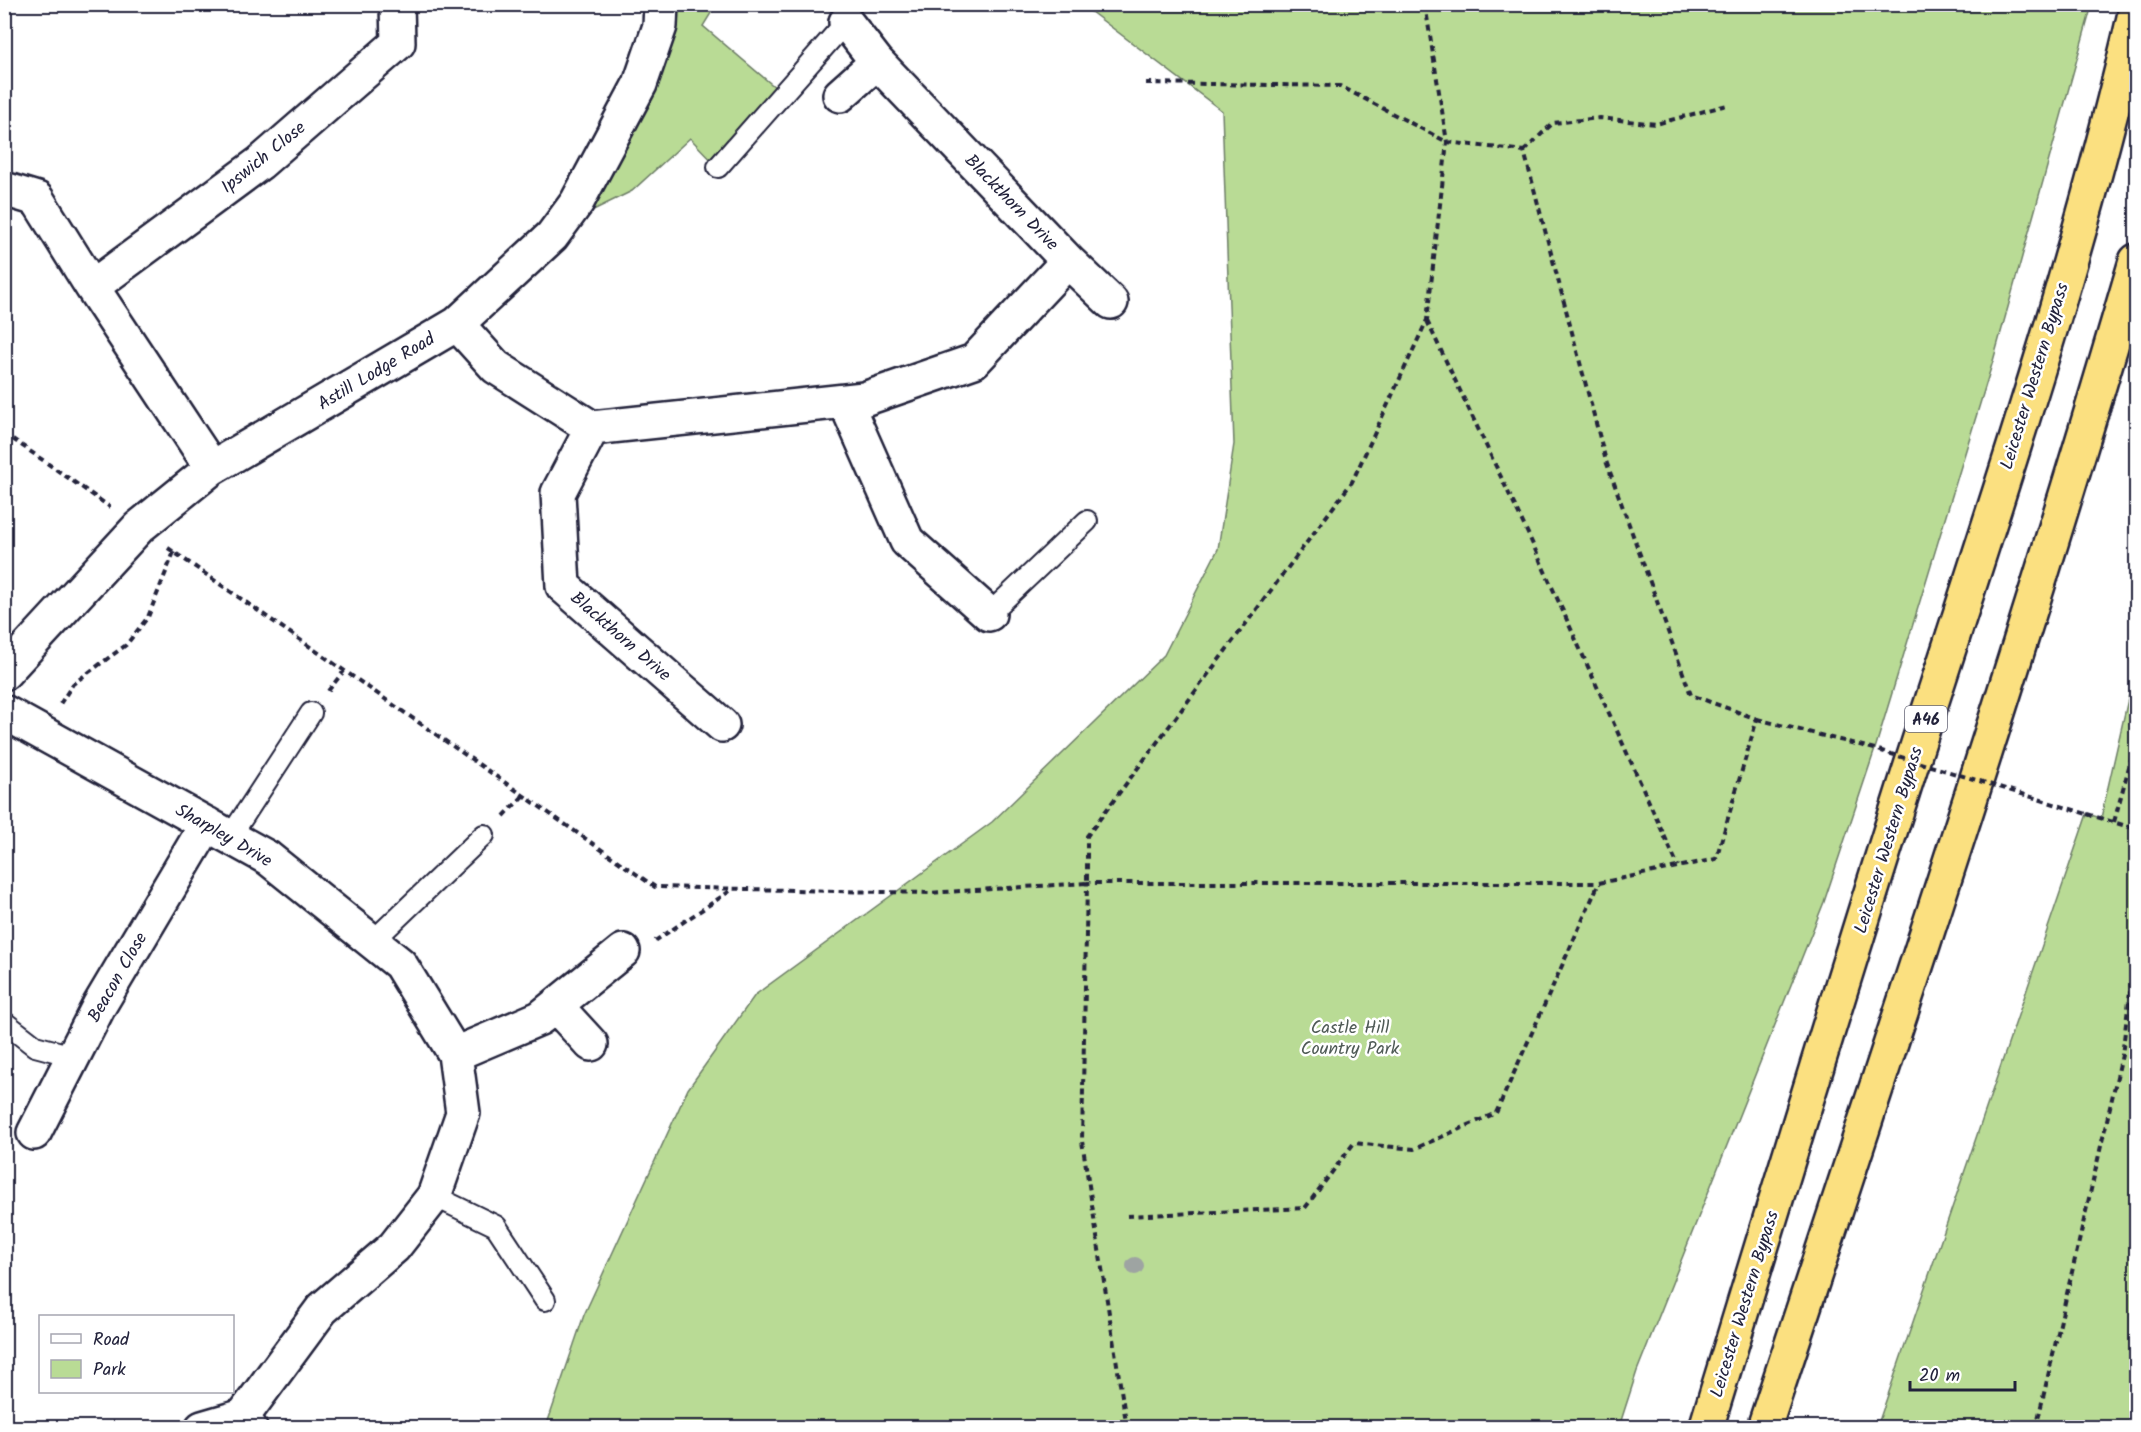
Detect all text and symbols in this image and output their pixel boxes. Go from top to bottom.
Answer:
street label: Ipswich Close [215,115,313,202]
street label: Blackthorn Drive [957,148,1065,258]
street label: Leicester Western Bypass [1993,279,2078,474]
street label: Astill Lodge Road [312,325,442,419]
street label: Blackthorn Drive [563,585,677,689]
road number: A46 [1905,706,1947,732]
street label: Leicester Western Bypass [1847,743,1932,938]
street label: Sharpley Drive [169,797,277,876]
street label: Beacon Close [81,927,156,1028]
park label: Castle Hill Country Park [1301,1014,1400,1064]
street label: Leicester Western Bypass [1703,1207,1788,1402]
legend [39,1315,234,1393]
text: Road [93,1326,130,1355]
scale bar [1910,1354,2015,1392]
text: Park [93,1356,126,1385]
text: 20 m [1919,1362,1960,1391]

